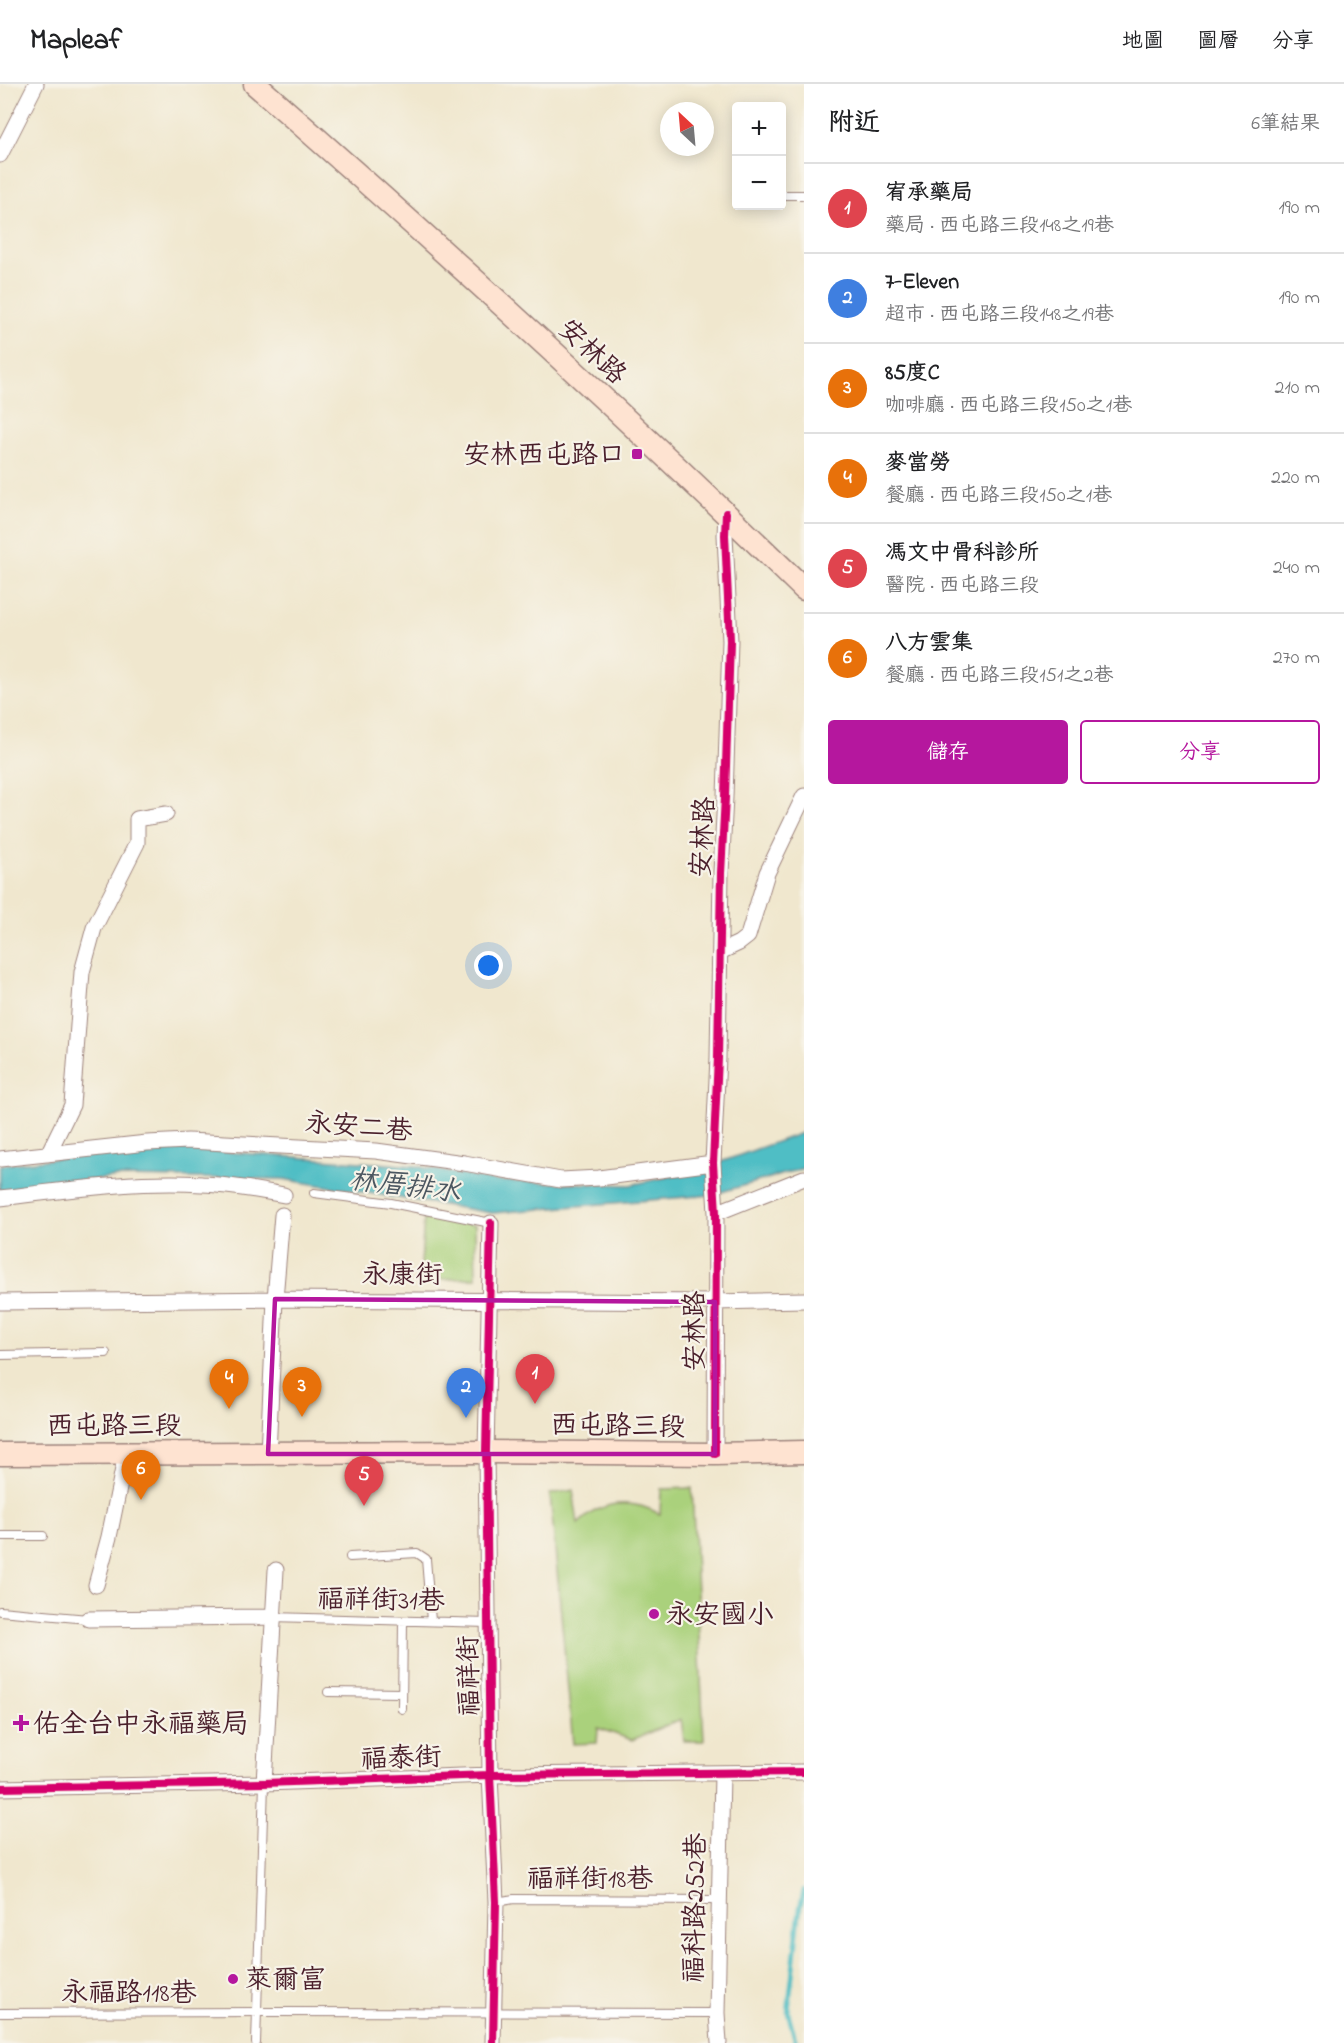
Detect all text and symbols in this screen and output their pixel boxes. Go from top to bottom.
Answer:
text: Mapleaf [30,21,122,62]
text: 地圖 [1122,27,1164,57]
text: 圖層 [1197,27,1239,57]
text: 分享 [1272,27,1314,57]
north arrow [660,102,714,156]
map controls [732,102,786,210]
button: + [732,102,786,156]
text: 附近 [828,105,880,143]
text: 6筆結果 [1251,110,1320,139]
button: − [732,156,786,210]
text: 宥承藥局 [885,178,973,210]
text: 1 [844,194,851,223]
text: 190 m [1278,194,1320,223]
text: 藥局 · 西屯路三段148之19巷 [885,212,1114,241]
text: 7-Eleven [885,267,959,299]
text: 2 [843,284,852,313]
text: 190 m [1278,284,1320,313]
text: 超市 · 西屯路三段148之19巷 [885,301,1114,330]
street label: 安林路 [548,311,634,395]
text: 85度C [885,358,940,390]
text: 3 [843,374,852,403]
text: 210 m [1275,374,1320,403]
text: 咖啡廳 · 西屯路三段150之1巷 [885,392,1132,421]
place label: 安林西屯路口 [463,437,625,476]
marker: 安林西屯路口 [630,447,644,461]
text: 麥當勞 [885,448,951,480]
text: 4 [843,464,852,493]
text: 220 m [1271,464,1320,493]
text: 餐廳 · 西屯路三段150之1巷 [885,482,1112,511]
text: 馮文中骨科診所 [885,538,1039,570]
text: 5 [842,554,853,583]
text: 240 m [1273,554,1320,583]
text: 醫院 · 西屯路三段 [885,572,1039,601]
text: 八方雲集 [885,628,973,660]
text: 6 [843,644,852,673]
text: 270 m [1273,644,1320,673]
text: 餐廳 · 西屯路三段151之2巷 [885,662,1113,691]
button: 儲存 [828,720,1068,784]
button: 分享 [1080,720,1320,784]
street label: 安林路 [683,796,726,879]
your location [474,951,503,980]
street label: 永安二巷 [303,1104,414,1153]
water label: 林厝排水 [346,1160,464,1215]
street label: 永康街 [362,1257,443,1296]
street label: 安林路 [677,1291,716,1372]
pin: 1 [516,1354,554,1404]
pin: 4 [210,1360,248,1409]
pin: 3 [282,1368,322,1417]
pin: 2 [446,1368,486,1418]
street label: 西屯路三段 [550,1407,686,1448]
street label: 西屯路三段 [47,1408,182,1447]
pin: 6 [122,1450,160,1500]
pin: 5 [344,1456,384,1506]
street label: 福祥街31巷 [317,1581,445,1622]
place label: 永安國小 [666,1597,774,1636]
marker: 永安國小 [647,1607,661,1621]
street label: 福祥街 [450,1635,491,1717]
place label: 佑全台中永福藥局 [33,1706,249,1745]
marker: 佑全台中永福藥局 [14,1716,28,1730]
street label: 福泰街 [360,1739,442,1780]
street label: 福科路252巷 [676,1833,717,1984]
street label: 福祥街18巷 [527,1861,653,1900]
place label: 萊爾富 [245,1962,326,2001]
marker: 萊爾富 [226,1972,240,1986]
street label: 永福路118巷 [61,1975,197,2014]

